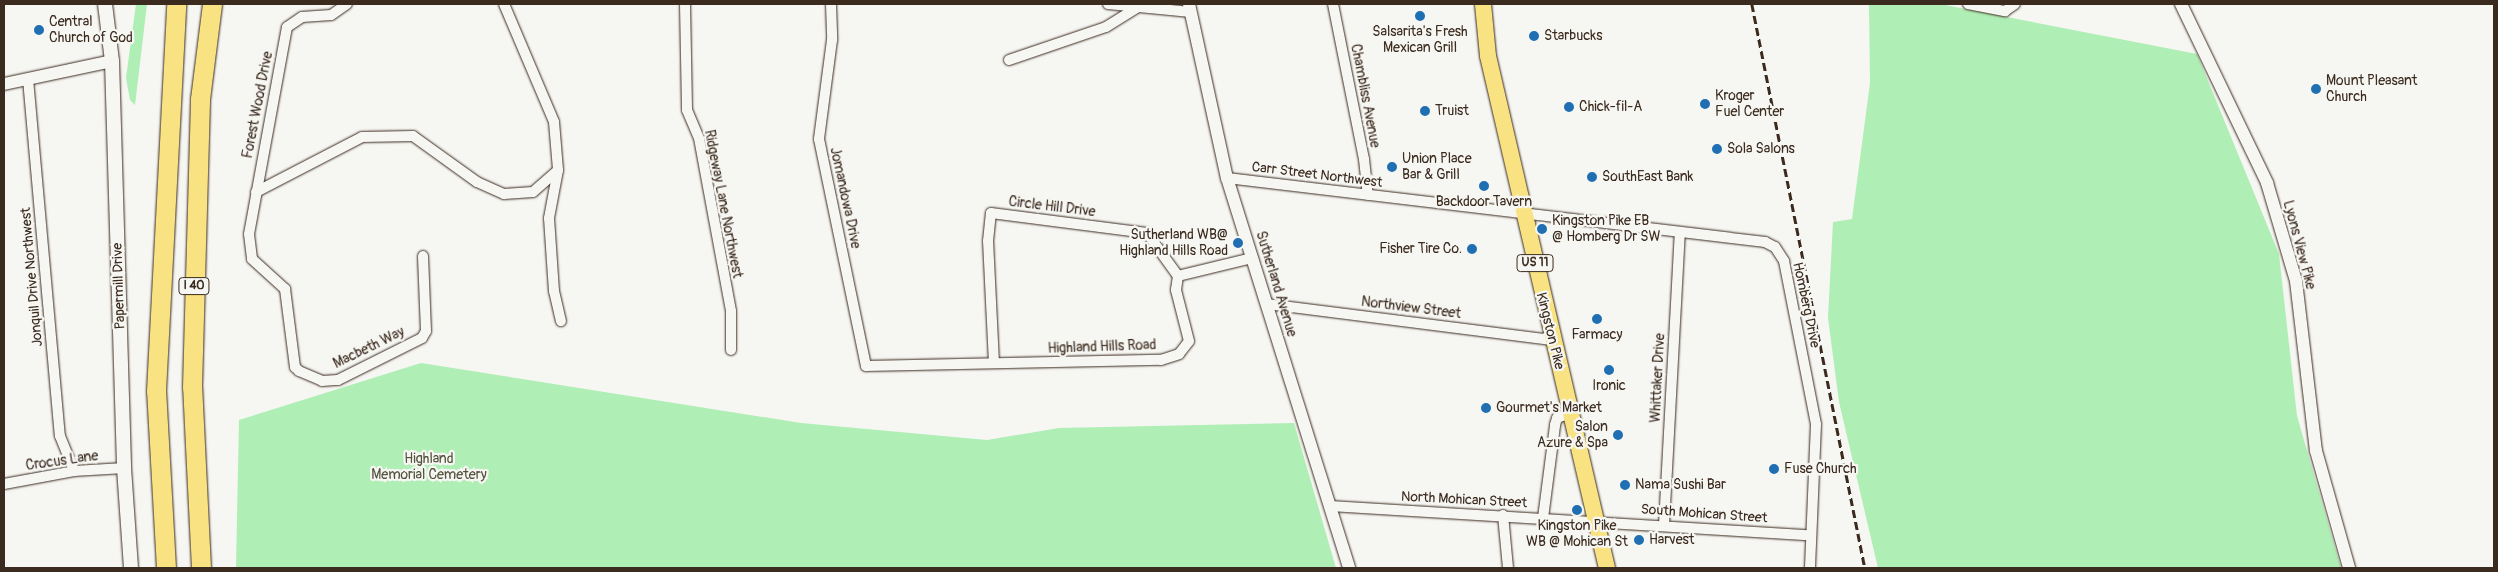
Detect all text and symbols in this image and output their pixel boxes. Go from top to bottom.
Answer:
marker: Salsarita's Fresh Mexican Grill [1414,10,1426,22]
place label: Central Church of God [49,14,133,46]
marker: Central Church of God [33,24,45,36]
place label: Salsarita's Fresh Mexican Grill [1372,24,1468,56]
place label: Starbucks [1544,28,1602,44]
marker: Starbucks [1528,30,1540,42]
street label: Chambliss Avenue [1347,43,1383,149]
street label: Forest Wood Drive [239,50,277,160]
place label: Mount Pleasant Church [2326,73,2417,105]
marker: Mount Pleasant Church [2310,83,2322,95]
place label: Kroger Fuel Center [1715,88,1784,120]
marker: Kroger Fuel Center [1699,98,1711,110]
place label: Chick-fil-A [1579,99,1642,115]
marker: Chick-fil-A [1563,101,1575,113]
place label: Truist [1435,103,1469,119]
marker: Truist [1419,105,1431,117]
street label: Ridgeway Lane Northwest [700,128,746,280]
place label: Sola Salons [1727,141,1795,157]
marker: Sola Salons [1711,143,1723,155]
street label: Jomandowa Drive [826,146,864,250]
place label: Union Place Bar & Grill [1402,151,1472,184]
street label: Carr Street Northwest [1251,159,1383,191]
marker: Union Place Bar & Grill [1386,161,1398,173]
place label: SouthEast Bank [1602,169,1693,185]
marker: SouthEast Bank [1586,171,1598,183]
marker: Backdoor Tavern [1478,180,1490,192]
street label: Circle Hill Drive [1008,193,1096,221]
place label: Backdoor Tavern [1436,194,1532,210]
street label: Lyons View Pike [2279,199,2319,291]
street label: Jonquil Drive Northwest [18,207,46,347]
place label: Kingston Pike EB @ Homberg Dr SW [1552,213,1660,246]
marker: Kingston Pike EB @ Homberg Dr SW [1536,223,1548,235]
place label: Sutherland WB@ Highland Hills Road [1119,227,1228,260]
street label: Sutherland Avenue [1252,229,1300,339]
marker: Sutherland WB@ Highland Hills Road [1232,237,1244,249]
place label: Fisher Tire Co. [1379,241,1462,257]
street label: Papermill Drive [109,242,129,330]
marker: Fisher Tire Co. [1466,243,1478,255]
road number: US 11 [1516,254,1554,272]
street label: Homberg Drive [1789,261,1823,349]
road number: I 40 [178,276,210,296]
street label: Kingston Pike [1532,291,1568,371]
street label: Northview Street [1360,294,1462,322]
marker: Farmacy [1591,313,1603,325]
street label: Macbeth Way [331,324,407,372]
place label: Farmacy [1571,327,1623,343]
street label: Whittaker Drive [1647,333,1669,423]
street label: Highland Hills Road [1047,337,1157,357]
marker: Ironic [1603,364,1615,376]
place label: Ironic [1592,378,1626,394]
place label: Gourmet's Market [1496,400,1602,416]
marker: Gourmet's Market [1480,402,1492,414]
place label: Salon Azure & Spa [1537,419,1608,452]
marker: Salon Azure & Spa [1612,429,1624,441]
street label: Crocus Lane [25,448,99,474]
park label: Highland Memorial Cemetery [371,451,487,484]
place label: Fuse Church [1784,461,1857,477]
marker: Fuse Church [1768,463,1780,475]
place label: Nama Sushi Bar [1635,477,1726,493]
marker: Nama Sushi Bar [1619,479,1631,491]
street label: North Mohican Street [1401,488,1527,512]
street label: South Mohican Street [1640,501,1768,527]
marker: Kingston Pike WB @ Mohican St [1571,504,1583,516]
place label: Kingston Pike WB @ Mohican St [1526,518,1628,550]
place label: Harvest [1649,532,1694,548]
marker: Harvest [1633,534,1645,546]

